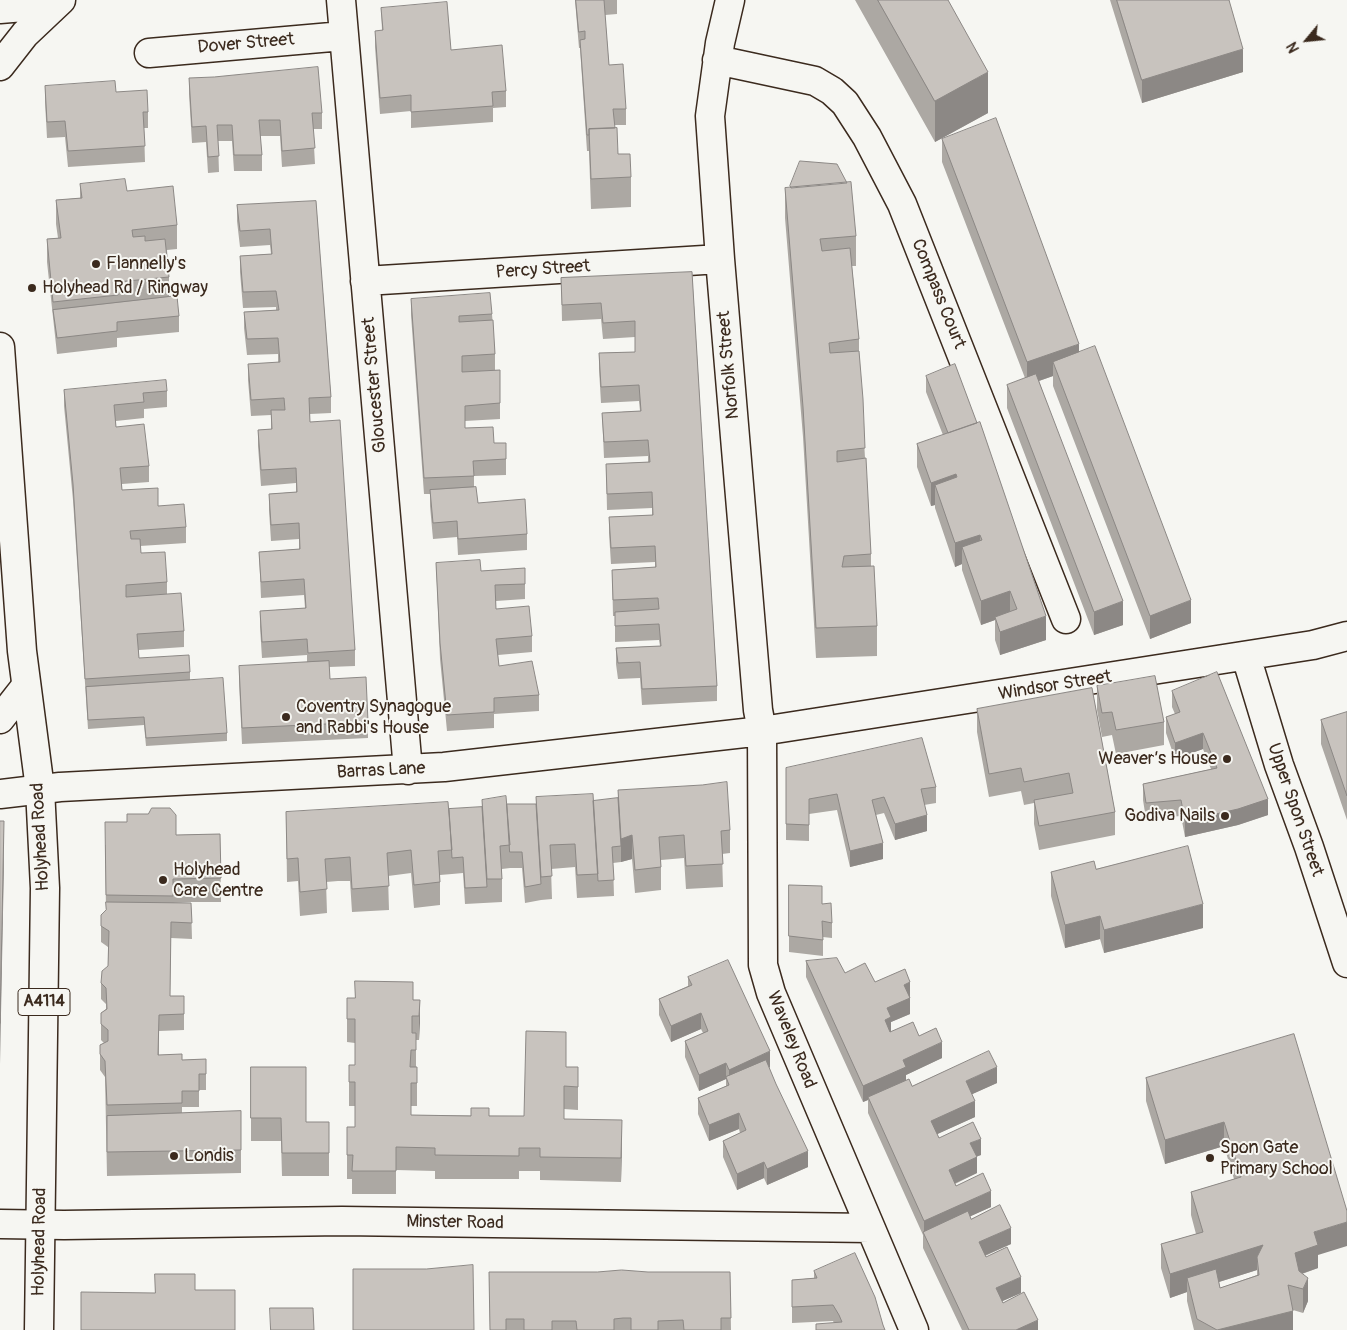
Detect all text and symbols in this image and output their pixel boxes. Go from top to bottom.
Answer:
north arrow [1282,15,1332,65]
street label: Dover Street [197,29,295,59]
text: N [1284,39,1303,55]
street label: Compass Court [906,236,970,352]
place label: Flannelly's [106,253,186,275]
street label: Percy Street [495,256,591,284]
marker: Flannelly's [90,258,102,270]
place label: Holyhead Rd / Ringway [42,277,208,299]
marker: Holyhead Rd / Ringway [26,282,38,294]
street label: Norfolk Street [714,310,744,420]
street label: Gloucester Street [358,316,392,454]
street label: Windsor Street [997,666,1113,706]
place label: Coventry Synagogue and Rabbi's House [296,696,451,739]
marker: Coventry Synagogue and Rabbi's House [280,711,292,723]
street label: Upper Spon Street [1262,741,1328,879]
place label: Weaver’s House [1098,748,1217,770]
marker: Weaver’s House [1221,753,1233,765]
street label: Barras Lane [336,758,426,784]
street label: Holyhead Road [27,782,55,892]
place label: Godiva Nails [1124,805,1215,827]
marker: Godiva Nails [1219,810,1231,822]
place label: Holyhead Care Centre [173,859,263,902]
marker: Holyhead Care Centre [157,874,169,886]
street label: Waveley Road [762,988,820,1092]
road number: A4114 [18,989,70,1016]
place label: Spon Gate Primary School [1220,1137,1333,1180]
place label: Londis [184,1145,234,1167]
marker: Londis [168,1150,180,1162]
marker: Spon Gate Primary School [1204,1152,1216,1164]
street label: Holyhead Road [28,1187,52,1297]
street label: Minster Road [406,1211,504,1235]

